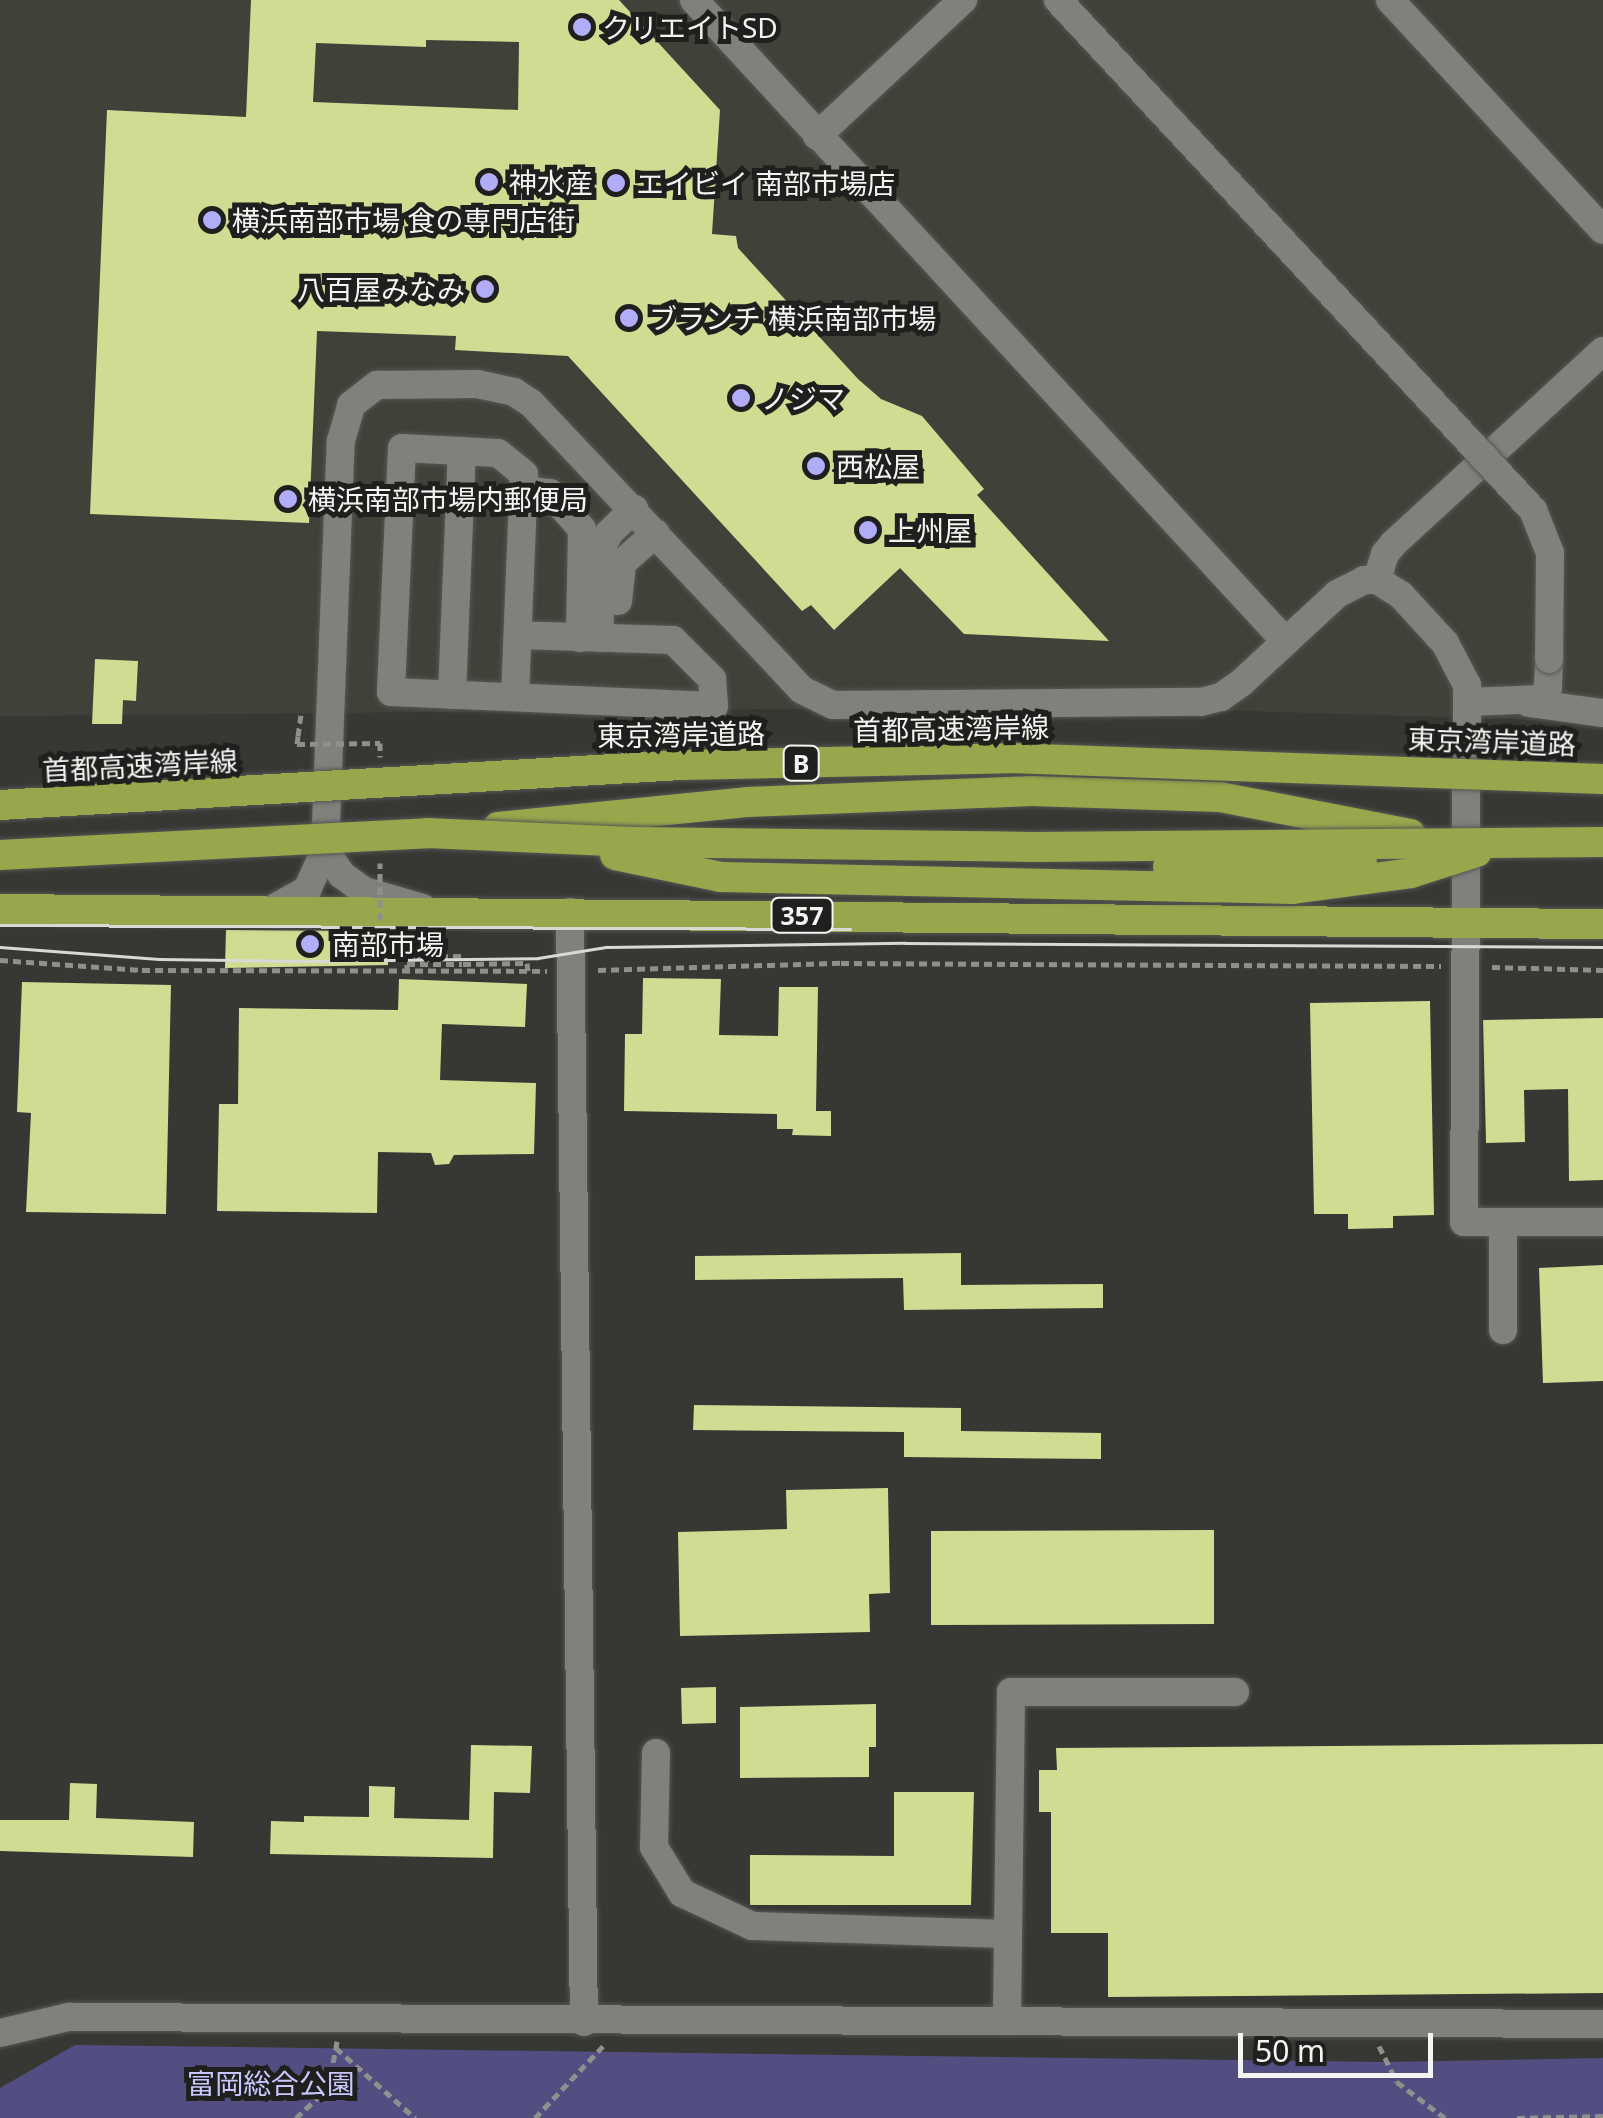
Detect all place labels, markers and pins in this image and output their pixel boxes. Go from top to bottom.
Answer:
place label: クリエイトSD [602,10,778,44]
marker: クリエイトSD [571,16,593,38]
place label: 神水産 [509,165,593,199]
place label: エイビイ 南部市場店 [636,166,895,200]
marker: 神水産 [478,171,500,193]
marker: エイビイ 南部市場店 [605,172,627,194]
place label: 横浜南部市場 食の専門店街 [232,203,575,237]
marker: 横浜南部市場 食の専門店街 [201,209,223,231]
place label: 八百屋みなみ [297,272,465,306]
marker: 八百屋みなみ [474,278,496,300]
place label: ブランチ 横浜南部市場 [649,301,936,335]
marker: ブランチ 横浜南部市場 [618,307,640,329]
place label: ノジマ [761,381,845,415]
marker: ノジマ [730,387,752,409]
place label: 西松屋 [836,449,920,483]
marker: 西松屋 [805,455,827,477]
place label: 横浜南部市場内郵便局 [308,482,588,516]
marker: 横浜南部市場内郵便局 [277,488,299,510]
place label: 上州屋 [888,513,972,547]
marker: 上州屋 [857,519,879,541]
place label: 南部市場 [332,927,444,961]
marker: 南部市場 [297,931,323,957]

